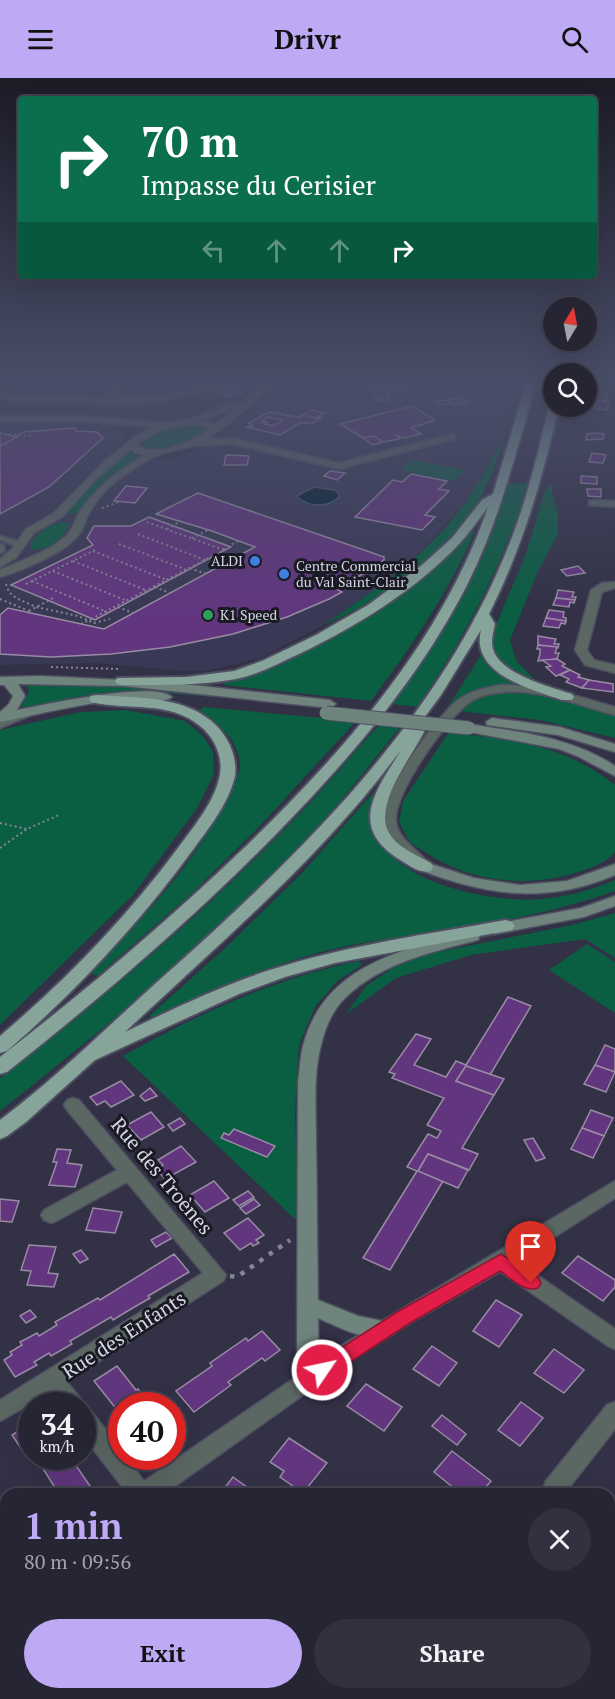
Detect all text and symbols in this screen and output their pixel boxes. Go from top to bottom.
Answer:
text: Drivr [274,21,341,57]
icon: menu [24,23,57,56]
icon: search [558,23,591,56]
text: 70 m [141,113,239,169]
icon: right [42,120,120,198]
text: Impasse du Cerisier [141,167,376,203]
icon: left [197,234,230,267]
icon: ahead [260,234,293,267]
icon: ahead [323,234,356,267]
icon: right [386,234,419,267]
north arrow [543,297,597,351]
map controls [543,297,597,417]
button: search [543,363,597,417]
place label: ALDI [211,551,243,570]
marker: ALDI [248,554,262,568]
place label: Centre Commercial du Val Saint-Clair [296,556,416,591]
marker: Centre Commercial du Val Saint-Clair [277,567,291,581]
place label: K1 Speed [220,605,277,624]
marker: K1 Speed [201,608,215,622]
street label: Rue des Troènes [105,1111,219,1240]
pin [505,1221,556,1283]
icon: arrive [514,1230,547,1263]
street label: Rue des Enfants [57,1285,191,1385]
position arrow [290,1338,354,1402]
speed limit sign: 40 [108,1392,186,1470]
text: 34 [40,1404,74,1444]
text: km/h [40,1436,74,1456]
text: 1 min [24,1502,122,1549]
button: close [528,1508,591,1571]
text: 80 m · 09:56 [24,1548,131,1575]
button: Exit [24,1619,302,1688]
button: Share [314,1619,591,1688]

